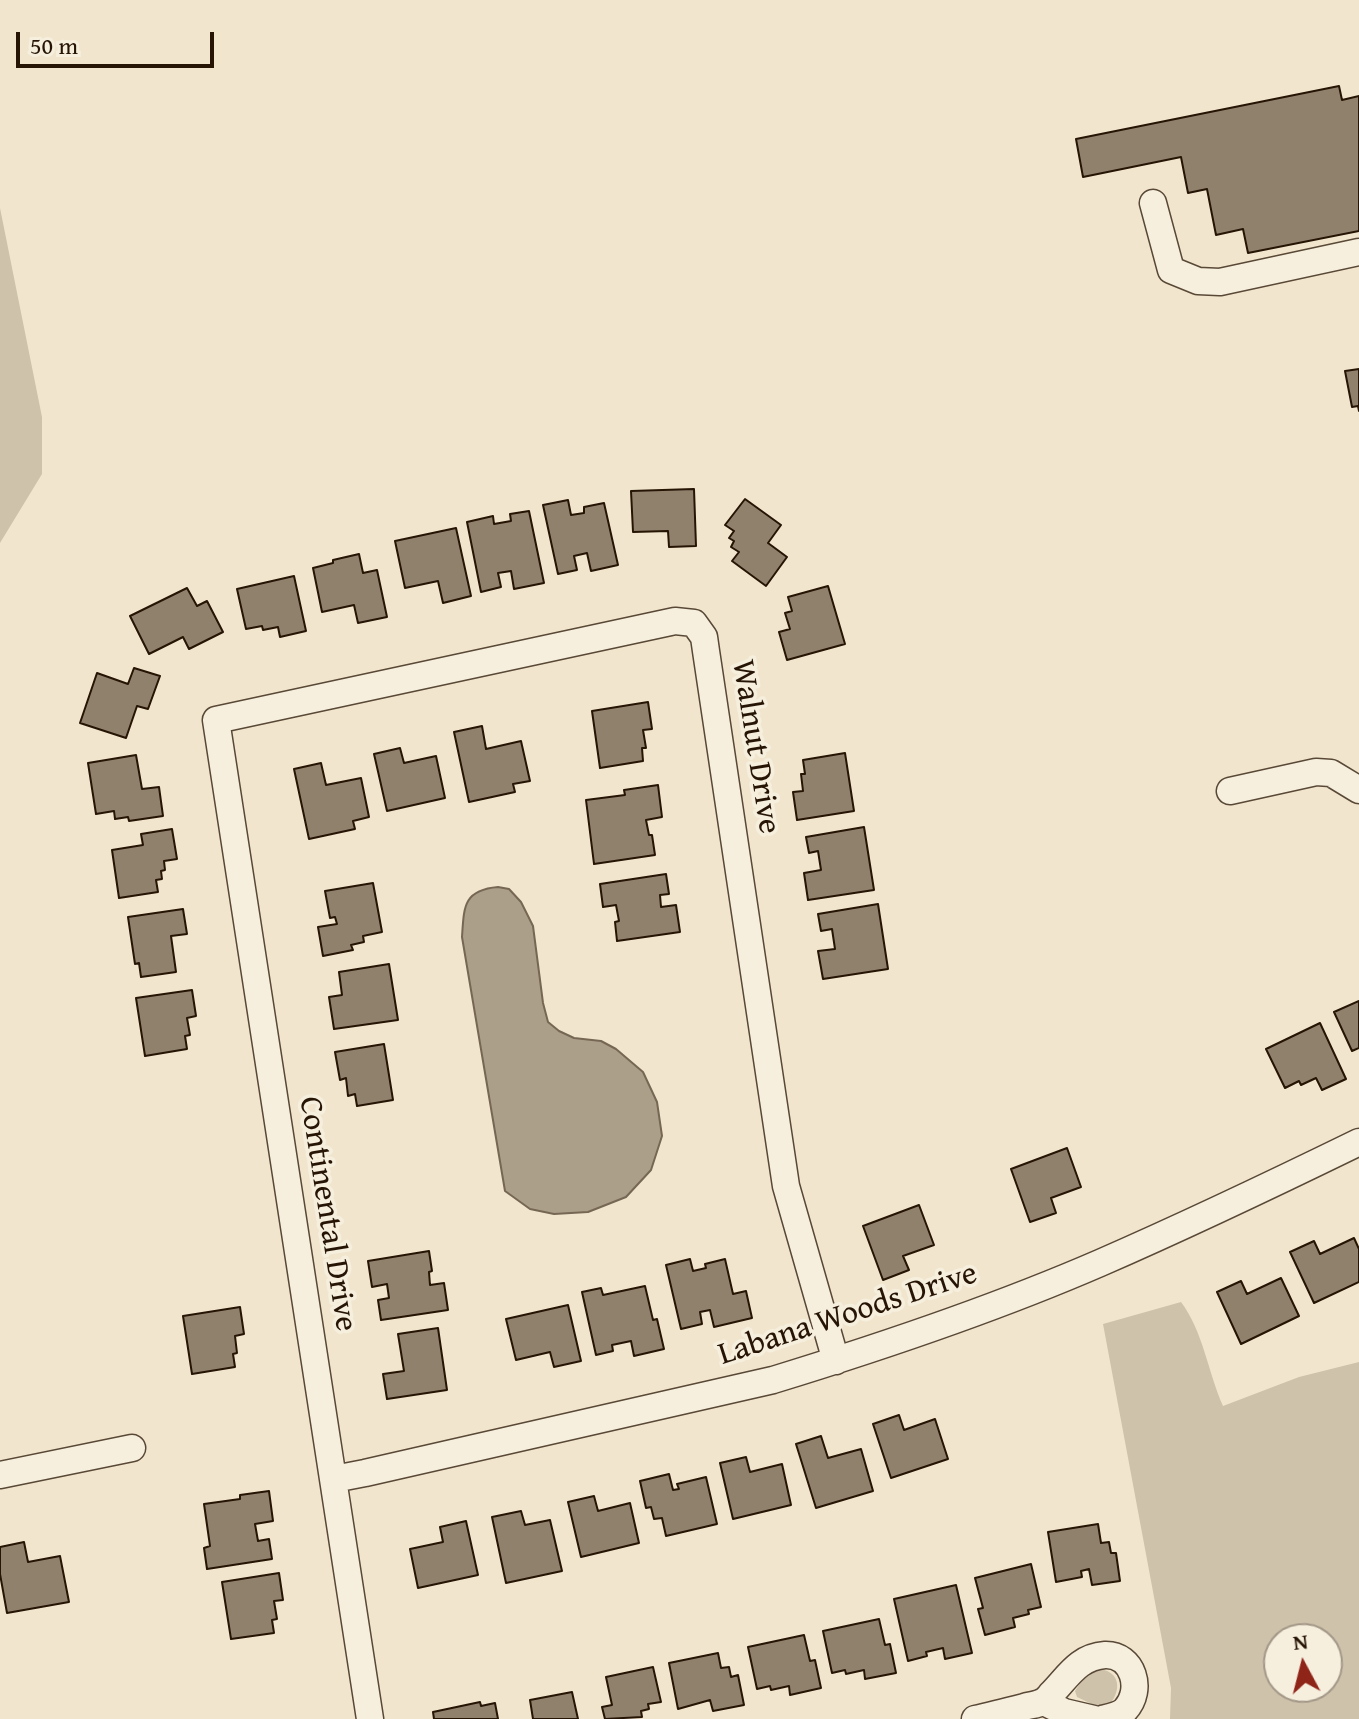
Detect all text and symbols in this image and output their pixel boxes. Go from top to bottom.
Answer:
scale bar [20,16,218,66]
text: 50 m [30,28,78,63]
street label: Walnut Drive [722,657,788,837]
street label: Continental Drive [289,1094,365,1334]
street label: Labana Woods Drive [714,1255,982,1375]
north arrow [1263,1623,1343,1703]
text: N [1291,1624,1310,1658]

